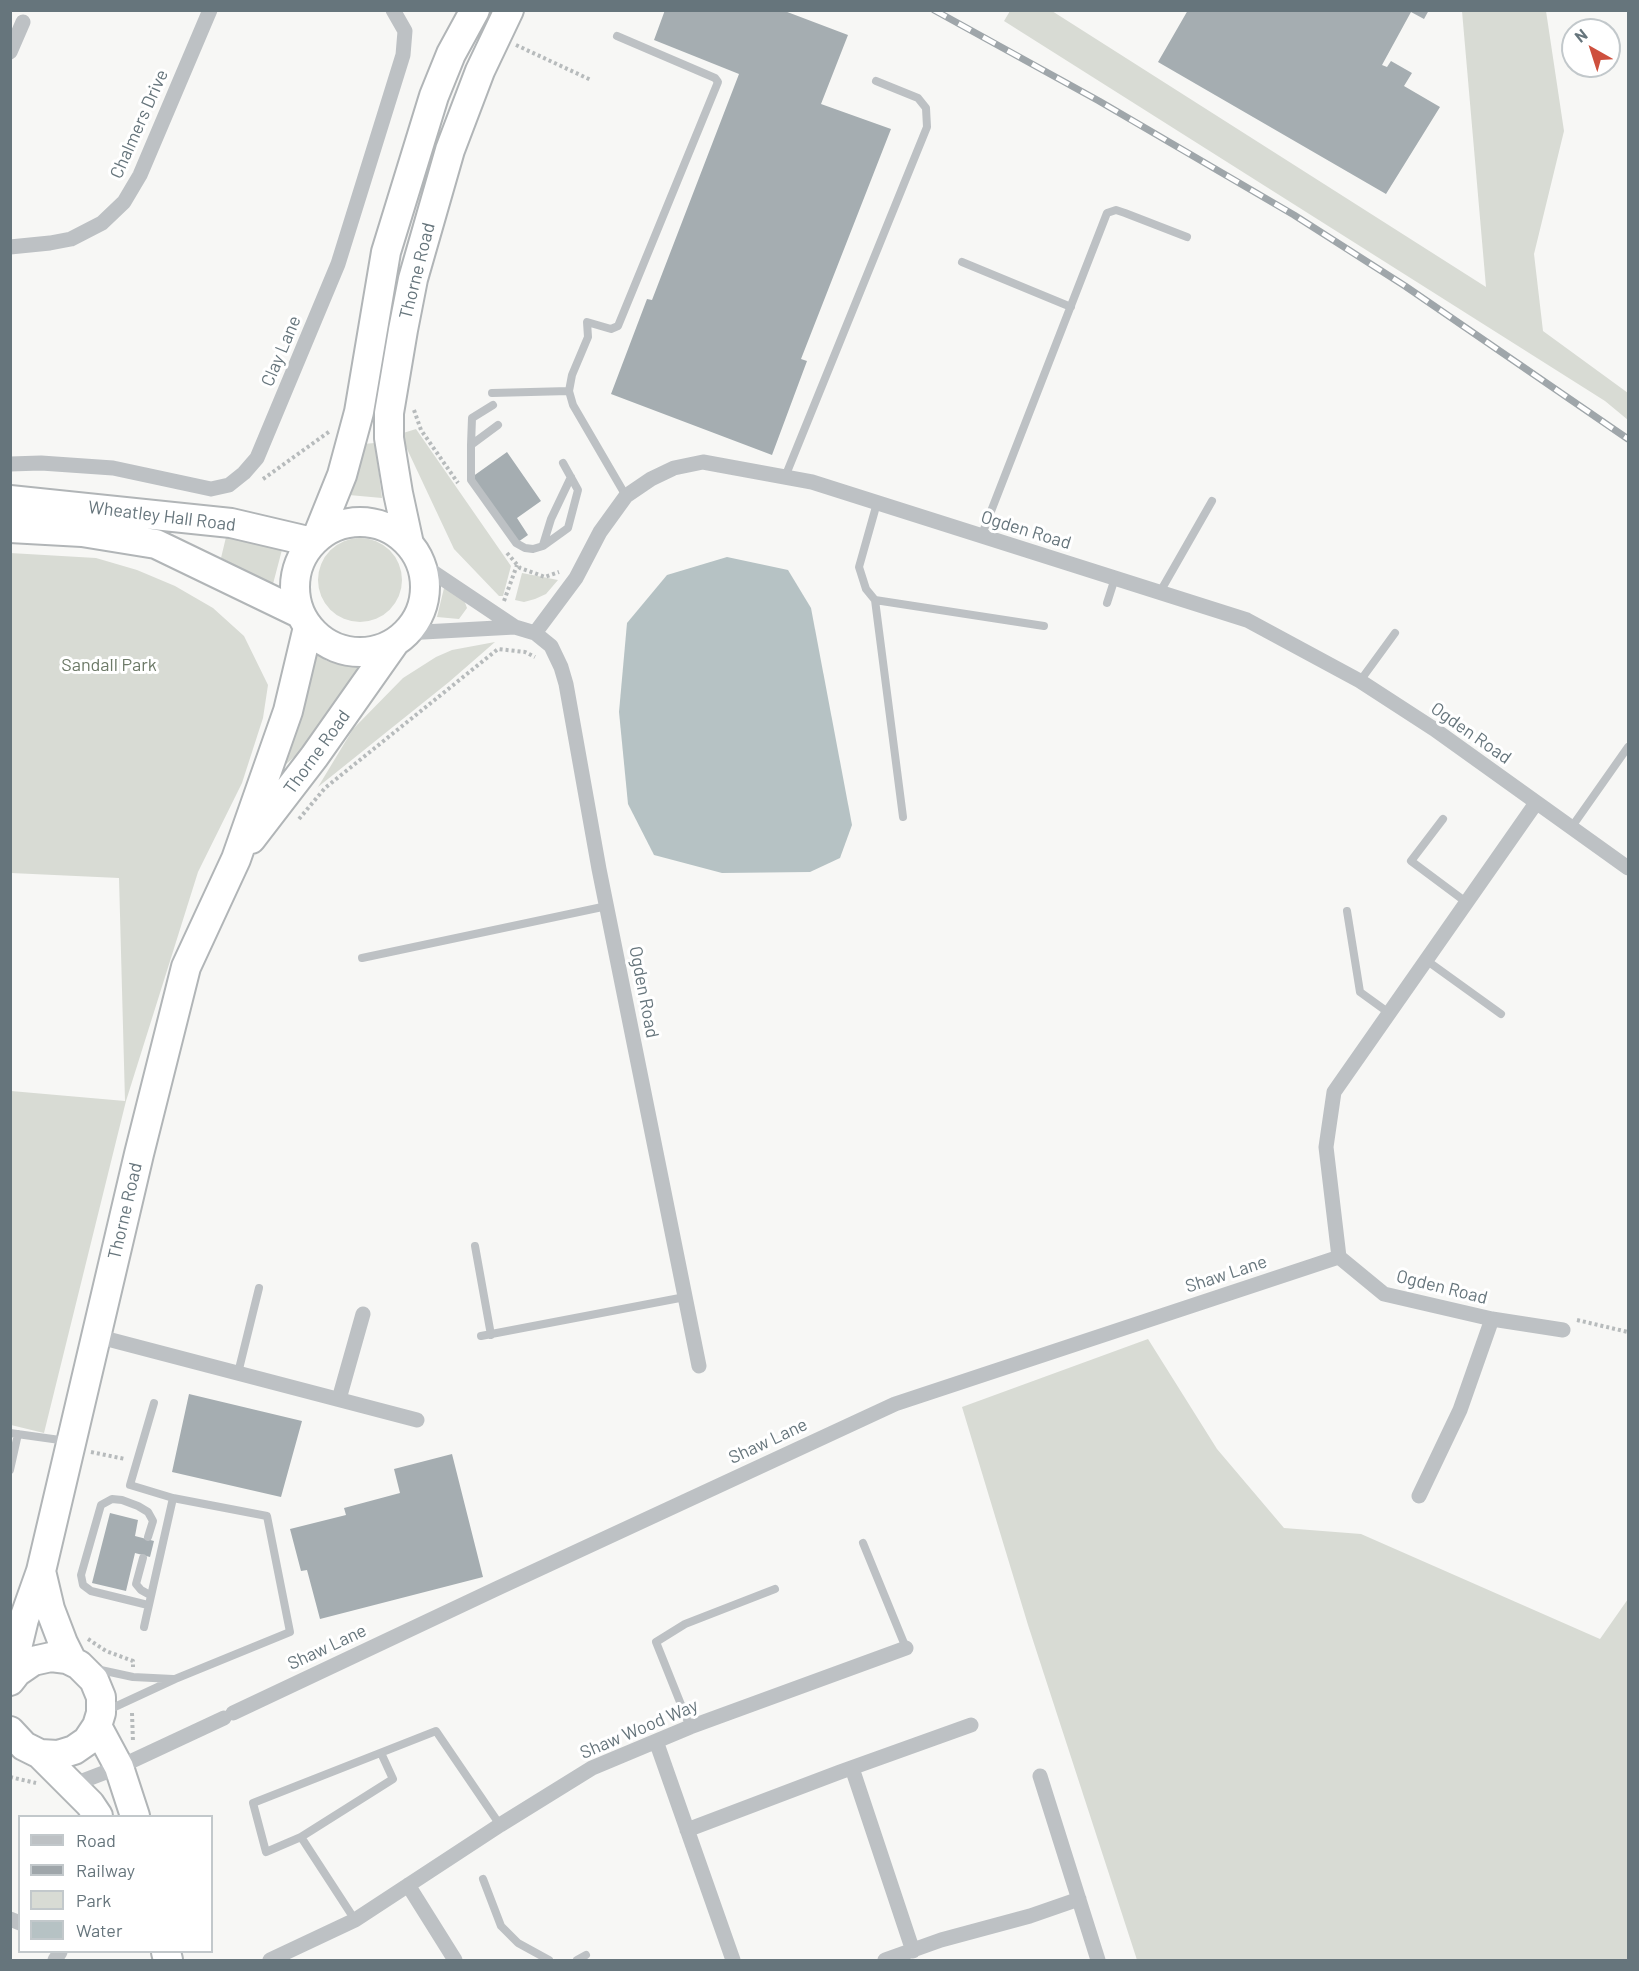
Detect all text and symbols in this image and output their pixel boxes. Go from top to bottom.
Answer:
north arrow [1561,18,1621,78]
text: N [1570,24,1591,46]
street label: Chalmers Drive [105,66,173,182]
street label: Thorne Road [395,220,439,322]
street label: Clay Lane [256,312,306,390]
street label: Wheatley Hall Road [87,496,237,536]
street label: Ogden Road [978,506,1074,554]
park label: Sandall Park [61,654,157,676]
street label: Ogden Road [1427,697,1515,769]
street label: Thorne Road [279,706,355,798]
street label: Ogden Road [625,944,663,1040]
street label: Thorne Road [103,1160,147,1262]
street label: Shaw Lane [1182,1251,1270,1297]
street label: Ogden Road [1394,1265,1490,1309]
street label: Shaw Lane [725,1413,811,1469]
street label: Shaw Lane [284,1619,370,1675]
street label: Shaw Wood Way [577,1694,701,1764]
legend [18,1815,213,1953]
text: Road [76,1829,116,1851]
text: Railway [76,1859,135,1881]
text: Park [76,1889,111,1911]
text: Water [76,1919,123,1941]

